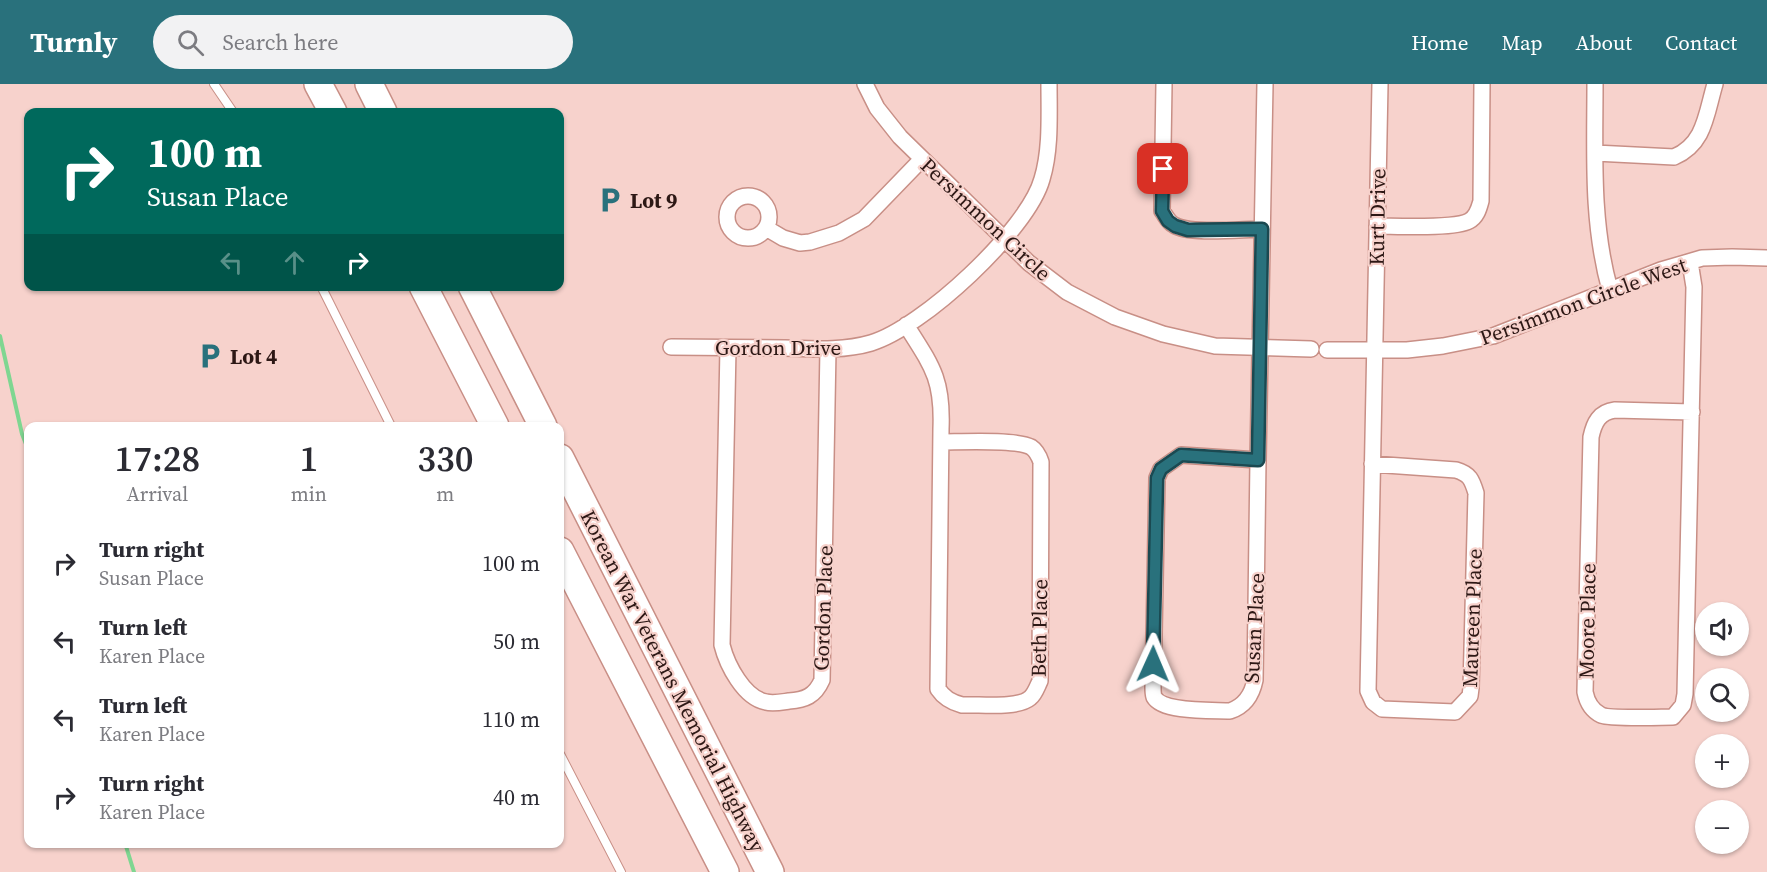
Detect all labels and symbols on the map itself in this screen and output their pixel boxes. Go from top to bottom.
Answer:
pin [1137,143,1188,194]
street label: Persimmon Circle [914,151,1058,287]
street label: Kurt Drive [1362,168,1392,266]
parking icon: Lot 9 [595,185,625,215]
place label: Lot 9 [630,186,677,215]
street label: Persimmon Circle West [1475,250,1691,352]
street label: Gordon Drive [715,333,841,362]
parking icon: Lot 4 [195,341,225,371]
place label: Lot 4 [230,342,277,371]
street label: Korean War Veterans Memorial Highway [574,505,772,857]
street label: Gordon Place [806,545,840,671]
street label: Maureen Place [1455,548,1489,688]
street label: Moore Place [1571,563,1603,679]
street label: Susan Place [1237,572,1271,684]
street label: Beth Place [1024,579,1054,677]
position arrow [1121,632,1185,696]

